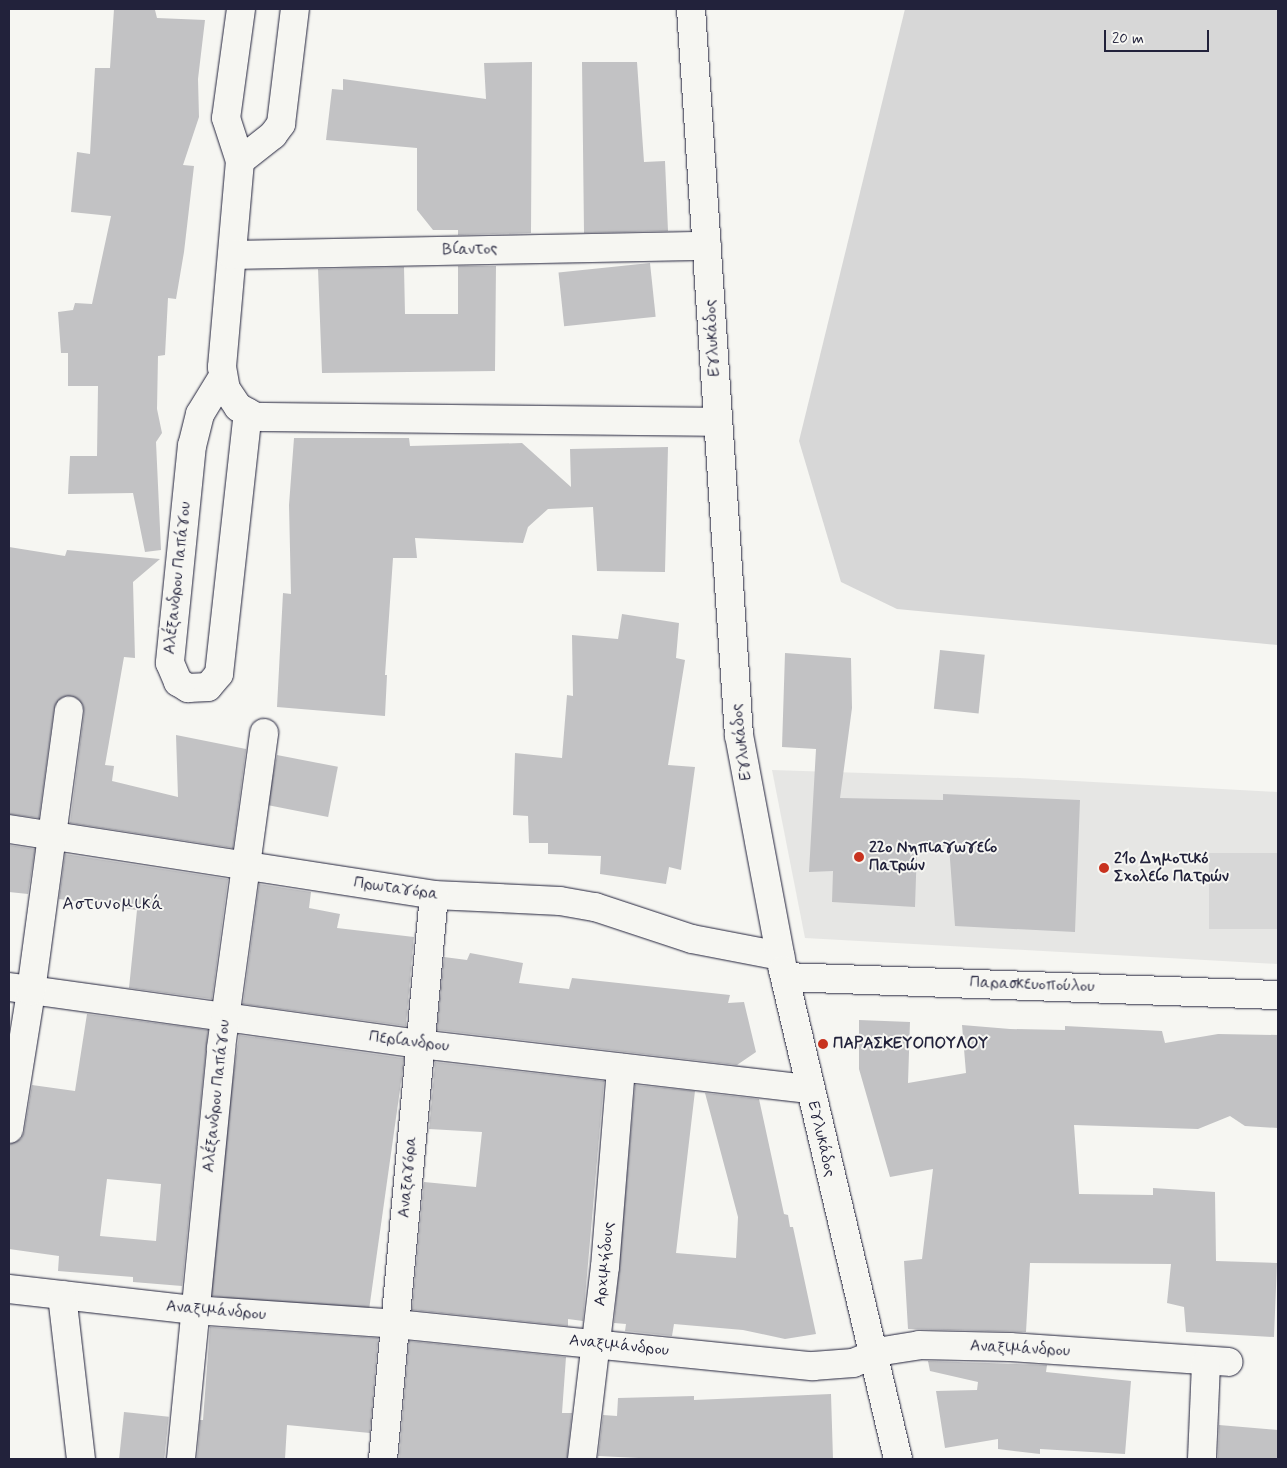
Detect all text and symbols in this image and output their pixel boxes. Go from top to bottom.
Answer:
scale bar [1107,20,1212,52]
text: 20 m [1112,29,1144,49]
street label: Βίαντος [442,240,498,260]
street label: Εγλυκάδος [701,299,725,377]
street label: Αλέξανδρου Παπάγου [160,501,196,655]
street label: Εγλυκάδος [728,703,756,781]
place label: 22ο Νηπιαγωγείο Πατρών [869,838,997,876]
place label: 21ο Δημοτικό Σχολείο Πατρών [1114,849,1229,887]
marker: 22ο Νηπιαγωγείο Πατρών [853,851,865,863]
marker: 21ο Δημοτικό Σχολείο Πατρών [1098,862,1110,874]
street label: Πρωταγόρα [352,874,440,904]
district label: Αστυνομικά [61,893,165,915]
street label: Παρασκευοπούλου [969,973,1095,997]
street label: Αλέξανδρου Παπάγου [199,1019,235,1173]
street label: Περίανδρου [368,1028,450,1056]
place label: ΠΑΡΑΣΚΕΥΟΠΟΥΛΟΥ [833,1034,988,1054]
marker: ΠΑΡΑΣΚΕΥΟΠΟΥΛΟΥ [817,1038,829,1050]
street label: Εγλυκάδος [803,1099,839,1179]
street label: Αναξαγόρα [395,1135,421,1219]
street label: Αρχιμήδους [591,1221,619,1307]
street label: Αναξιμάνδρου [165,1297,267,1325]
street label: Αναξιμάνδρου [568,1331,670,1361]
street label: Αναξιμάνδρου [969,1337,1071,1361]

